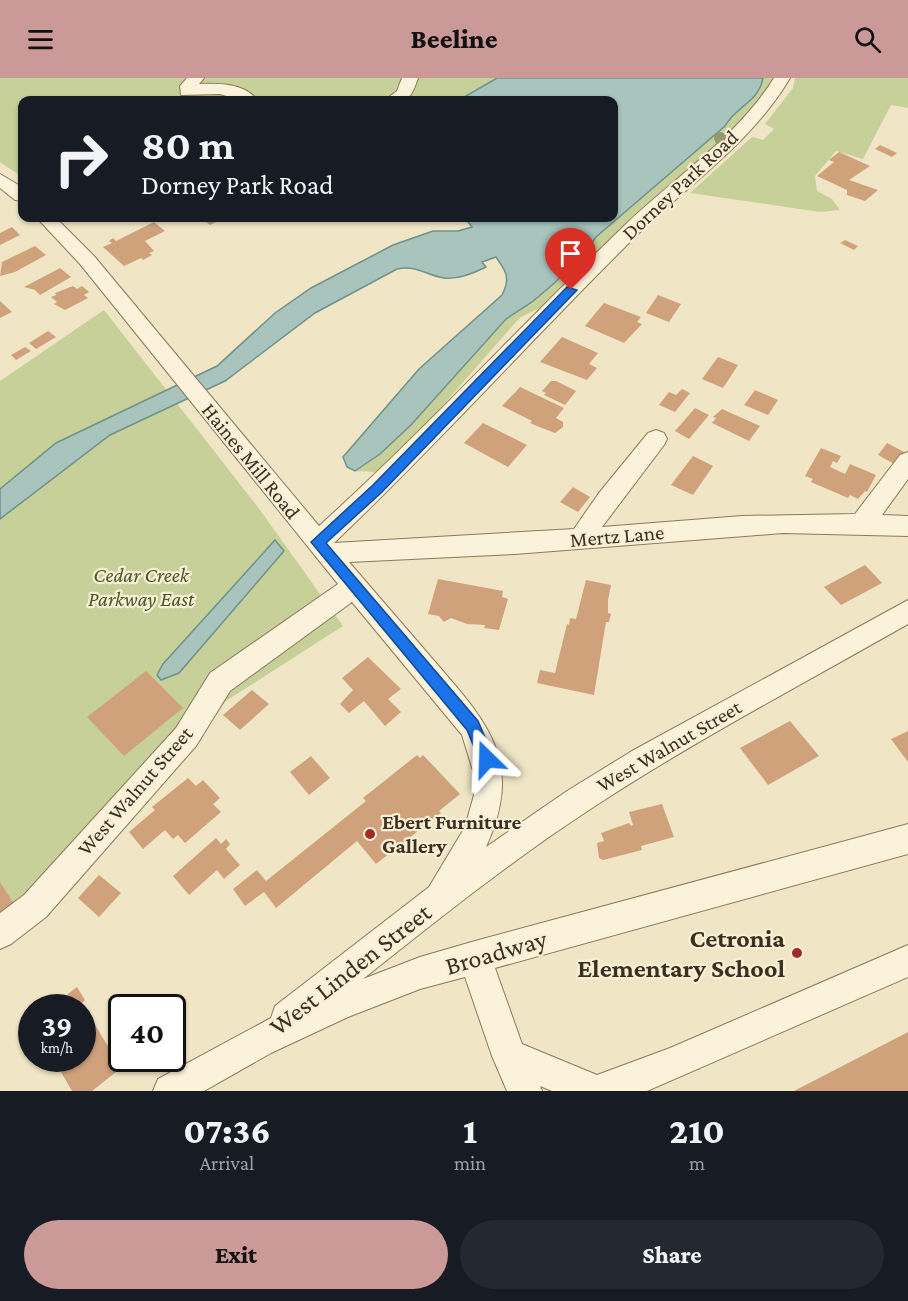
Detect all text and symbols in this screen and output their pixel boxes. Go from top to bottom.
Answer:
icon: menu [24,23,57,56]
icon: search [851,23,884,56]
text: Beeline [410,24,498,54]
icon: right [42,120,120,198]
text: 80 m [141,121,235,168]
street label: Dorney Park Road [617,125,743,245]
text: Dorney Park Road [141,170,334,200]
pin [545,228,596,290]
icon: arrive [554,237,587,270]
street label: Haines Mill Road [197,398,305,524]
street label: Mertz Lane [569,520,665,552]
park label: Cedar Creek Parkway East [88,563,195,611]
street label: West Walnut Street [592,694,746,797]
street label: West Walnut Street [73,721,198,860]
position arrow [455,727,519,791]
place label: Ebert Furniture Gallery [382,810,521,858]
marker: Ebert Furniture Gallery [363,827,377,841]
street label: West Linden Street [264,897,437,1041]
street label: Broadway [442,924,551,981]
place label: Cetronia Elementary School [577,924,785,983]
marker: Cetronia Elementary School [790,946,804,960]
speed limit sign: 40 [108,994,186,1072]
text: 39 [41,1009,73,1042]
text: km/h [41,1040,73,1056]
text: 07:36 [183,1111,271,1151]
text: 1 [463,1111,477,1151]
text: 210 [669,1111,725,1151]
text: Arrival [200,1152,254,1174]
text: min [454,1152,486,1174]
text: m [689,1152,705,1174]
button: Exit [24,1220,448,1289]
button: Share [460,1220,884,1289]

